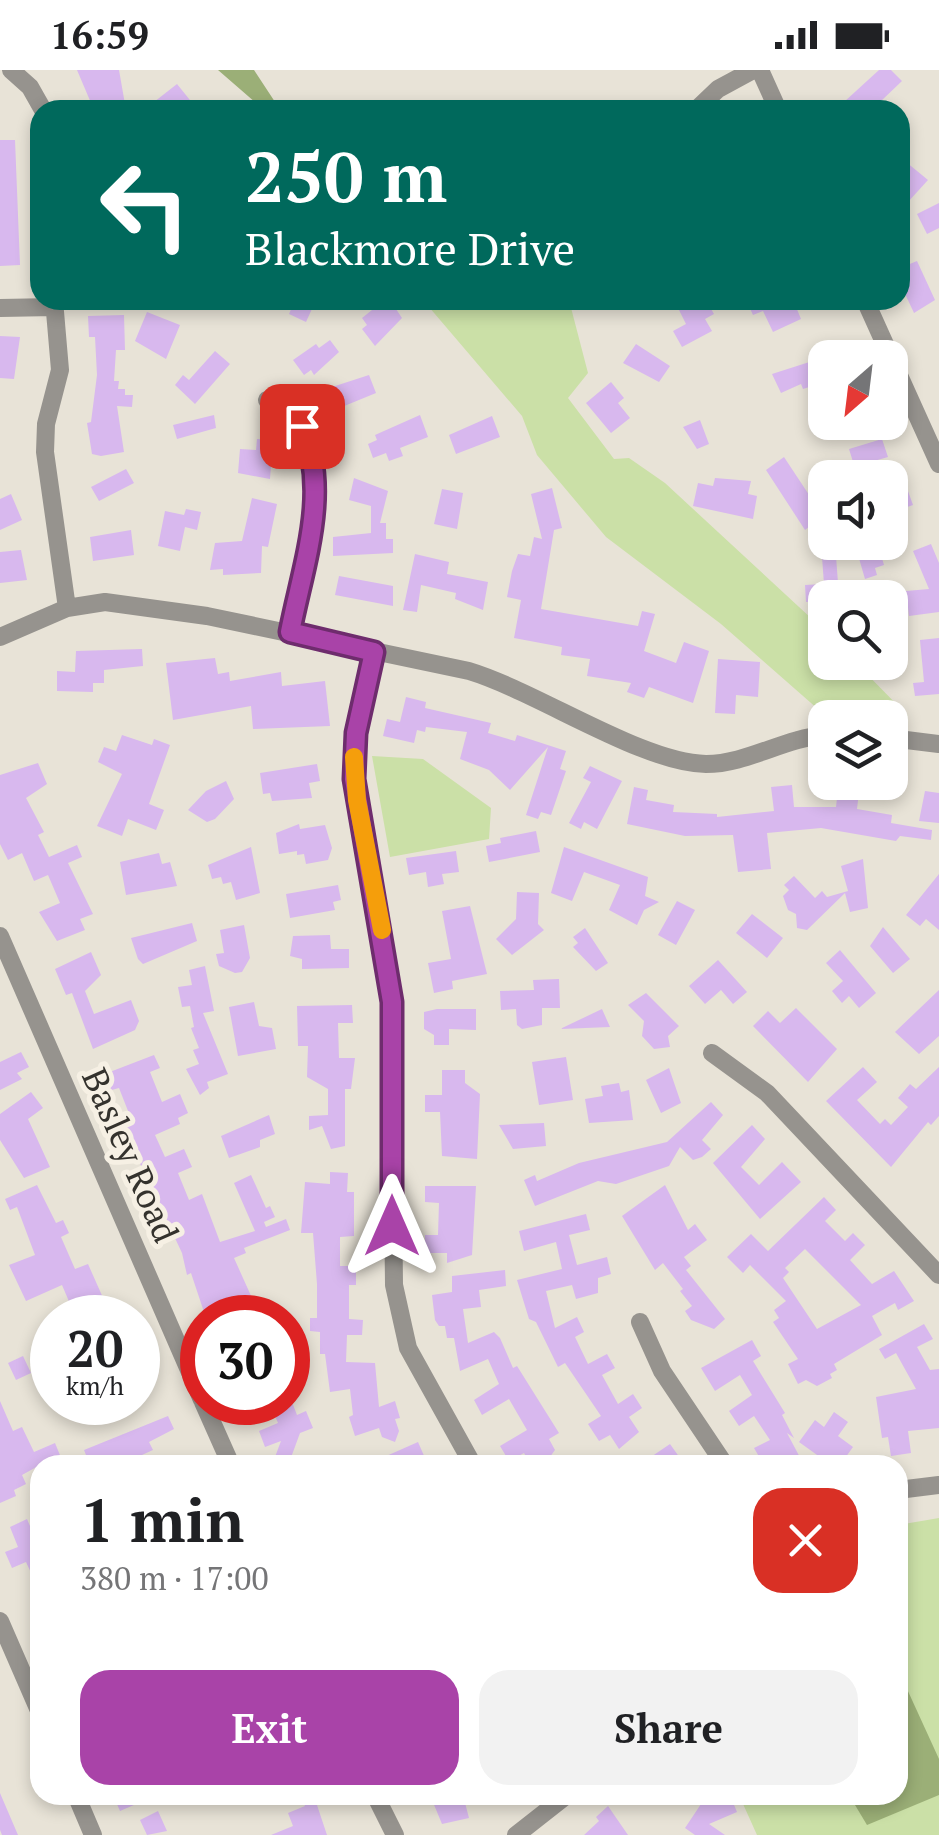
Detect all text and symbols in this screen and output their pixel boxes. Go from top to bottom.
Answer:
text: 16:59 [50,10,149,60]
text: 250 m [245,129,447,222]
icon: left [80,140,210,270]
text: Blackmore Drive [245,218,575,278]
north arrow [808,340,908,440]
map controls [808,340,908,800]
pin [260,384,345,469]
icon: arrive [275,399,330,454]
button: sound [808,460,908,560]
button: search [808,580,908,680]
button: layers [808,700,908,800]
street label: Basley Road [72,1061,190,1249]
position arrow [340,1174,444,1278]
speed limit sign: 30 [180,1295,310,1425]
text: 20 [67,1315,123,1381]
text: km/h [66,1369,124,1402]
text: 1 min [80,1480,244,1559]
button: close [753,1488,858,1593]
text: 380 m · 17:00 [80,1557,268,1599]
button: Exit [80,1670,459,1785]
button: Share [479,1670,858,1785]

